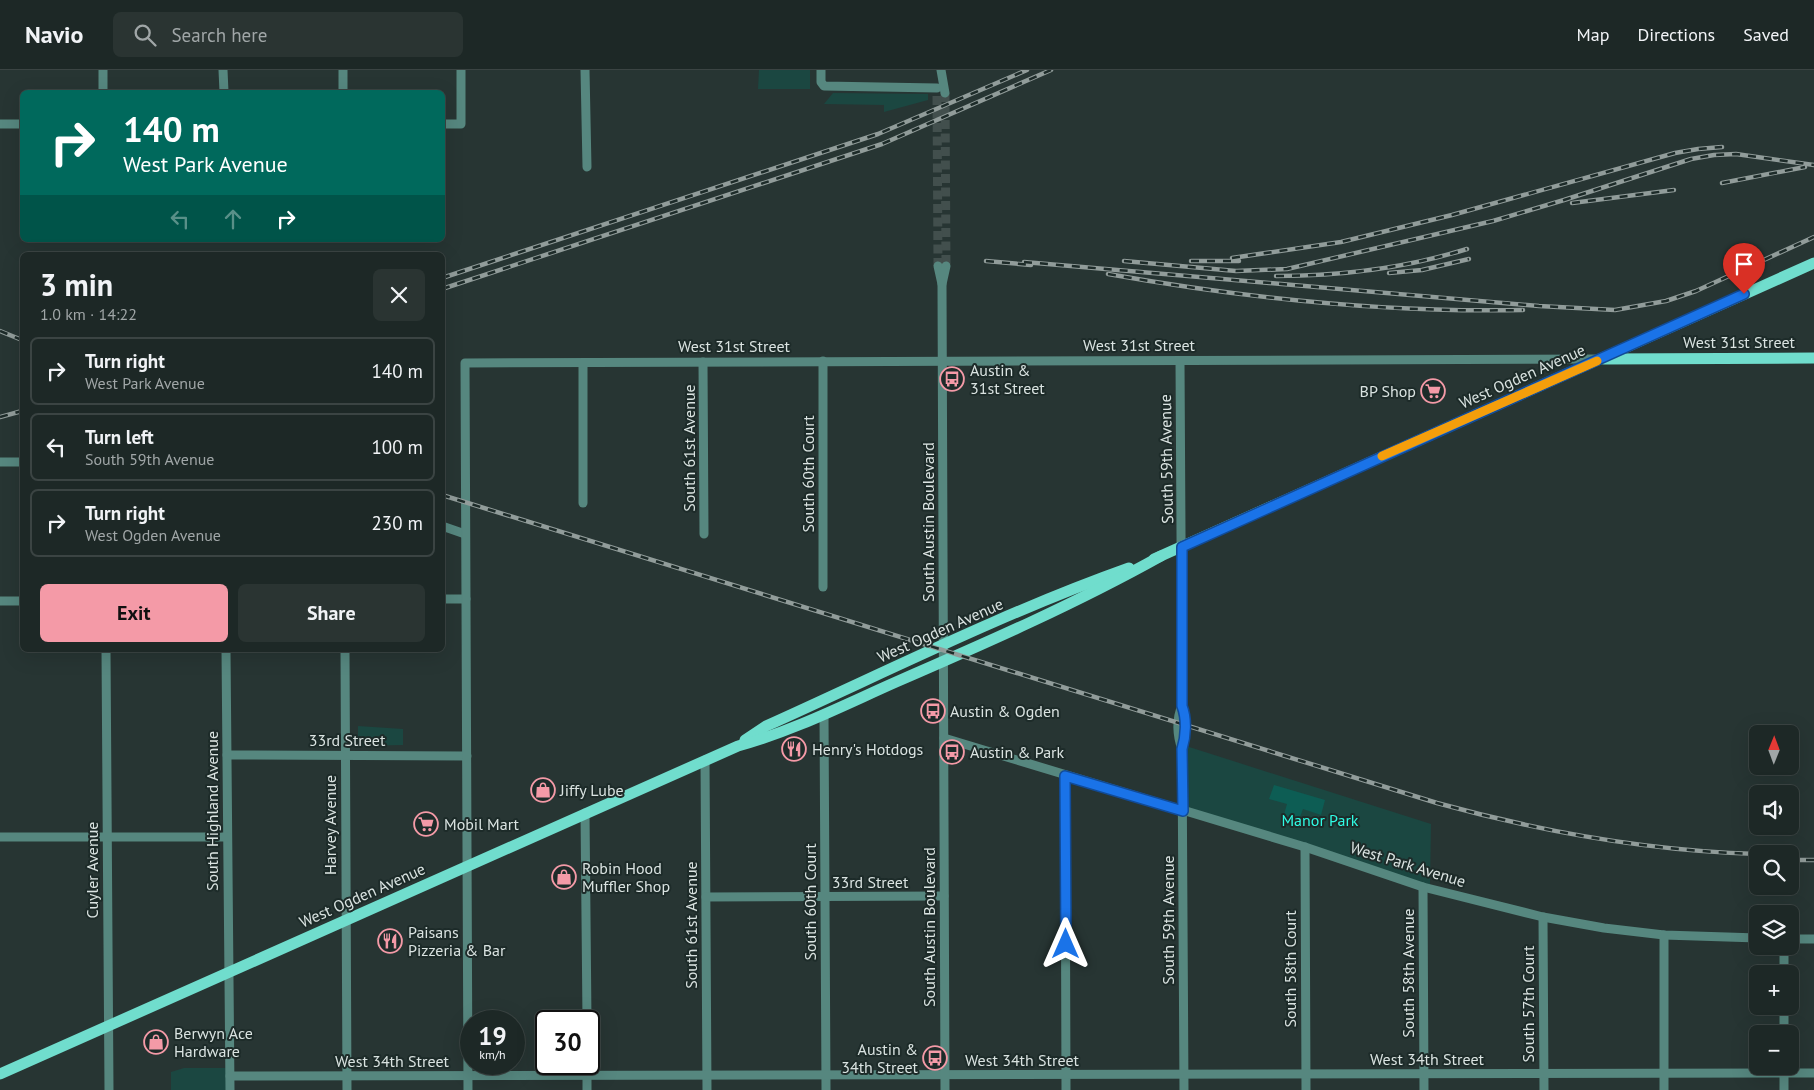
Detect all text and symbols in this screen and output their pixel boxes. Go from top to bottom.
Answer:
search box [113,12,463,57]
text: Navio [25,19,83,50]
icon: search [131,21,159,49]
text: Search here [171,23,267,47]
text: Map [1577,23,1609,46]
text: Directions [1637,23,1715,46]
text: Saved [1743,23,1789,46]
text: 140 m [123,106,220,152]
icon: right [40,110,105,175]
text: West Park Avenue [123,150,288,178]
icon: left [166,205,194,233]
icon: ahead [219,205,247,233]
icon: right [272,205,300,233]
pin [1723,243,1765,294]
icon: arrive [1730,250,1758,278]
text: 3 min [40,265,113,304]
button: close [373,269,425,321]
text: 1.0 km · 14:22 [40,304,137,324]
street label: West 31st Street [1683,332,1796,352]
street label: West 31st Street [1083,335,1196,355]
street label: West 31st Street [678,336,791,356]
street label: West Ogden Avenue [1456,339,1588,413]
text: Turn right [85,349,165,373]
icon: right [42,357,70,385]
text: 140 m [371,359,423,383]
place label: Austin & 31st Street [970,360,1045,398]
bus stop icon: Austin & 31st Street [939,366,965,392]
text: West Park Avenue [85,373,205,393]
supermarket icon: BP Shop [1420,378,1446,404]
place label: BP Shop [1360,381,1416,401]
street label: South 61st Avenue [679,384,699,512]
street label: South 59th Avenue [1155,394,1177,524]
street label: South 60th Court [798,415,818,533]
text: Turn left [85,425,154,449]
icon: left [42,433,70,461]
text: 100 m [371,435,423,459]
street label: South Austin Boulevard [918,442,938,602]
text: South 59th Avenue [85,449,215,469]
text: Turn right [85,501,165,525]
icon: right [42,509,70,537]
text: 230 m [371,511,423,535]
text: West Ogden Avenue [85,525,221,545]
button: Exit [40,584,228,642]
button: Share [238,584,425,642]
street label: West Ogden Avenue [874,593,1006,667]
bus stop icon: Austin & Ogden [920,698,946,724]
place label: Austin & Ogden [950,701,1060,721]
north arrow [1749,725,1799,775]
map controls [1749,725,1799,1075]
street label: 33rd Street [309,730,386,750]
street label: South Highland Avenue [202,731,222,891]
restaurant icon: Henry's Hotdogs [781,736,807,762]
place label: Henry's Hotdogs [812,739,924,759]
bus stop icon: Austin & Park [939,739,965,765]
place label: Austin & Park [970,742,1065,762]
street label: Harvey Avenue [320,775,340,875]
shop icon: Jiffy Lube [530,777,556,803]
place label: Jiffy Lube [559,780,624,800]
button: sound [1749,785,1799,835]
park label: Manor Park [1281,810,1359,830]
supermarket icon: Mobil Mart [413,811,439,837]
place label: Mobil Mart [444,814,520,834]
street label: Cuyler Avenue [82,822,102,918]
street label: West Park Avenue [1348,837,1468,891]
street label: South 60th Court [800,843,820,961]
button: search [1749,845,1799,895]
street label: South Austin Boulevard [919,847,939,1007]
street label: South 59th Avenue [1158,855,1178,985]
street label: West Ogden Avenue [296,858,428,932]
place label: Robin Hood Muffler Shop [582,858,670,896]
street label: South 61st Avenue [681,861,701,989]
shop icon: Robin Hood Muffler Shop [551,864,577,890]
street label: 33rd Street [832,872,909,892]
button: layers [1749,905,1799,955]
street label: South 58th Avenue [1398,908,1418,1038]
street label: South 58th Court [1280,910,1300,1028]
position arrow [1039,917,1091,969]
place label: Paisans Pizzeria & Bar [408,922,506,960]
restaurant icon: Paisans Pizzeria & Bar [377,928,403,954]
street label: South 57th Court [1518,945,1538,1062]
button: + [1749,965,1799,1015]
speed limit sign: 30 [535,1010,600,1075]
text: 19 [478,1020,507,1052]
place label: Berwyn Ace Hardware [174,1023,253,1061]
button: − [1749,1025,1799,1075]
shop icon: Berwyn Ace Hardware [143,1029,169,1055]
place label: Austin & 34th Street [841,1039,919,1077]
bus stop icon: Austin & 34th Street [922,1045,948,1071]
text: km/h [479,1047,506,1062]
street label: West 34th Street [1370,1049,1485,1069]
street label: West 34th Street [965,1050,1080,1070]
street label: West 34th Street [335,1051,450,1071]

